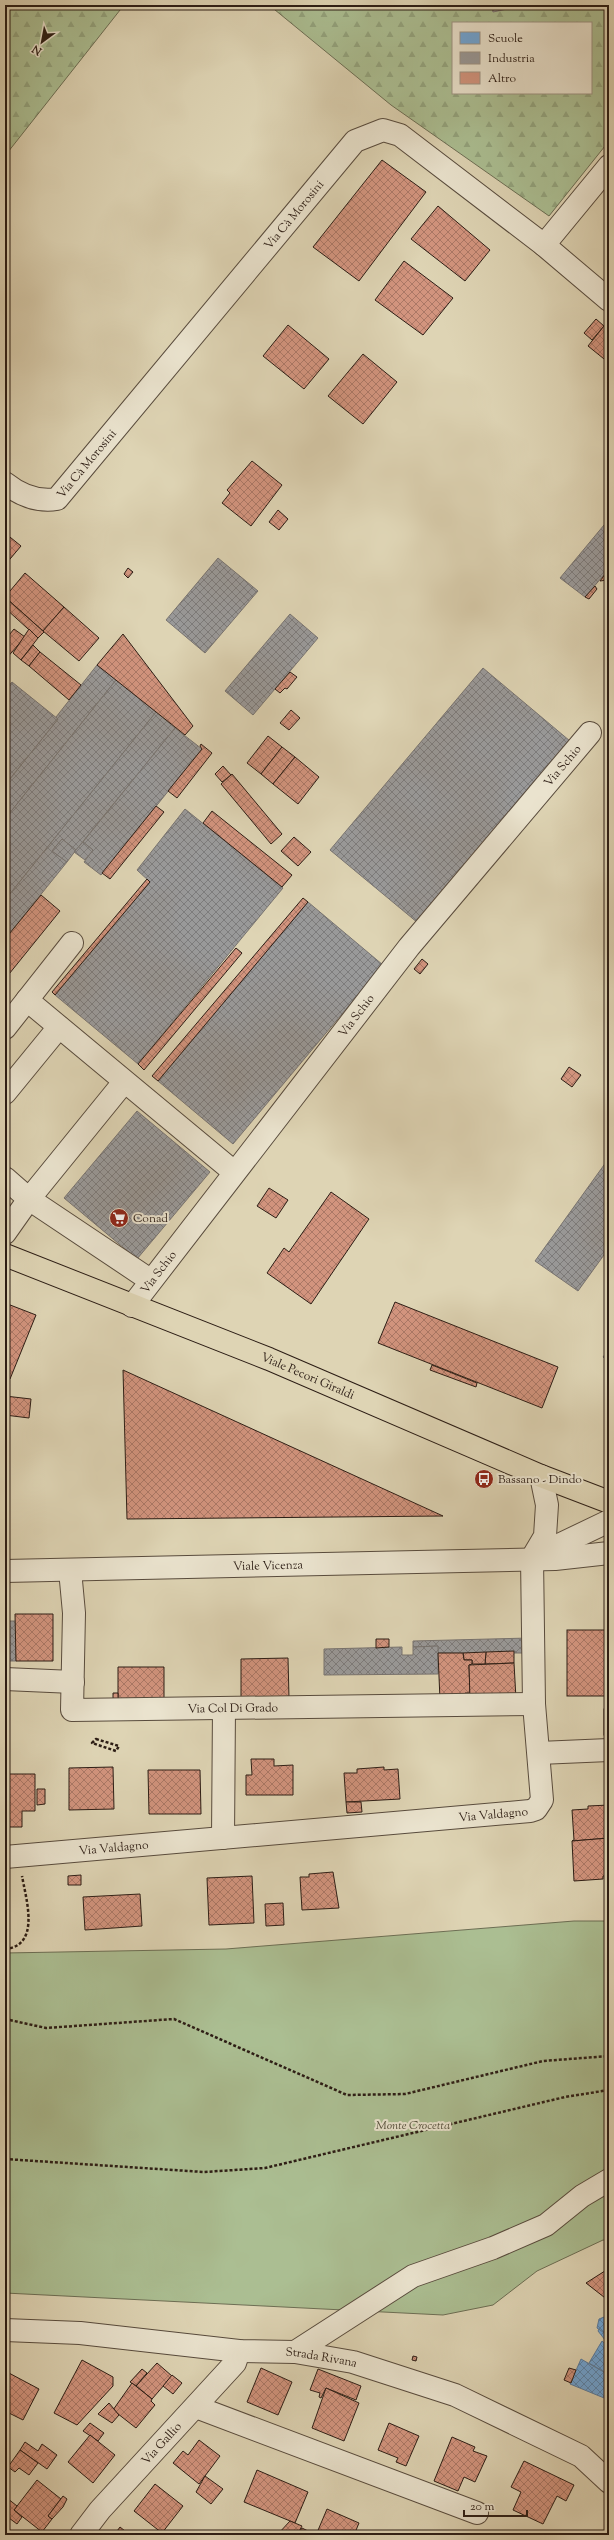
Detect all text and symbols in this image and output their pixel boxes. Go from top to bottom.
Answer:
north arrow [22,22,62,62]
legend [452,22,592,94]
text: Scuole [488,30,523,48]
text: N [29,40,46,59]
text: Industria [488,50,535,68]
text: Altro [488,70,517,88]
street label: Via Cà Morosini [260,176,329,254]
street label: Via Cà Morosini [53,425,122,503]
street label: Via Schio [540,741,586,791]
street label: Via Schio [335,990,380,1041]
supermarket icon: Conad [108,1207,130,1229]
place label: Conad [133,1210,168,1228]
street label: Via Schio [137,1247,182,1298]
street label: Viale Pecori Giraldi [258,1349,358,1405]
bus stop icon: Bassano - Dindo [473,1468,495,1490]
place label: Bassano - Dindo [498,1471,582,1489]
street label: Viale Vicenza [233,1556,304,1576]
street label: Via Col Di Grado [187,1699,279,1719]
street label: Via Valdagno [458,1803,529,1827]
street label: Via Valdagno [78,1836,150,1860]
park label: Monte Crocetta [376,2117,450,2135]
street label: Strada Rivana [285,2344,360,2373]
street label: Via Gallio [138,2418,187,2469]
scale bar [464,2492,527,2518]
text: 20 m [470,2498,495,2516]

